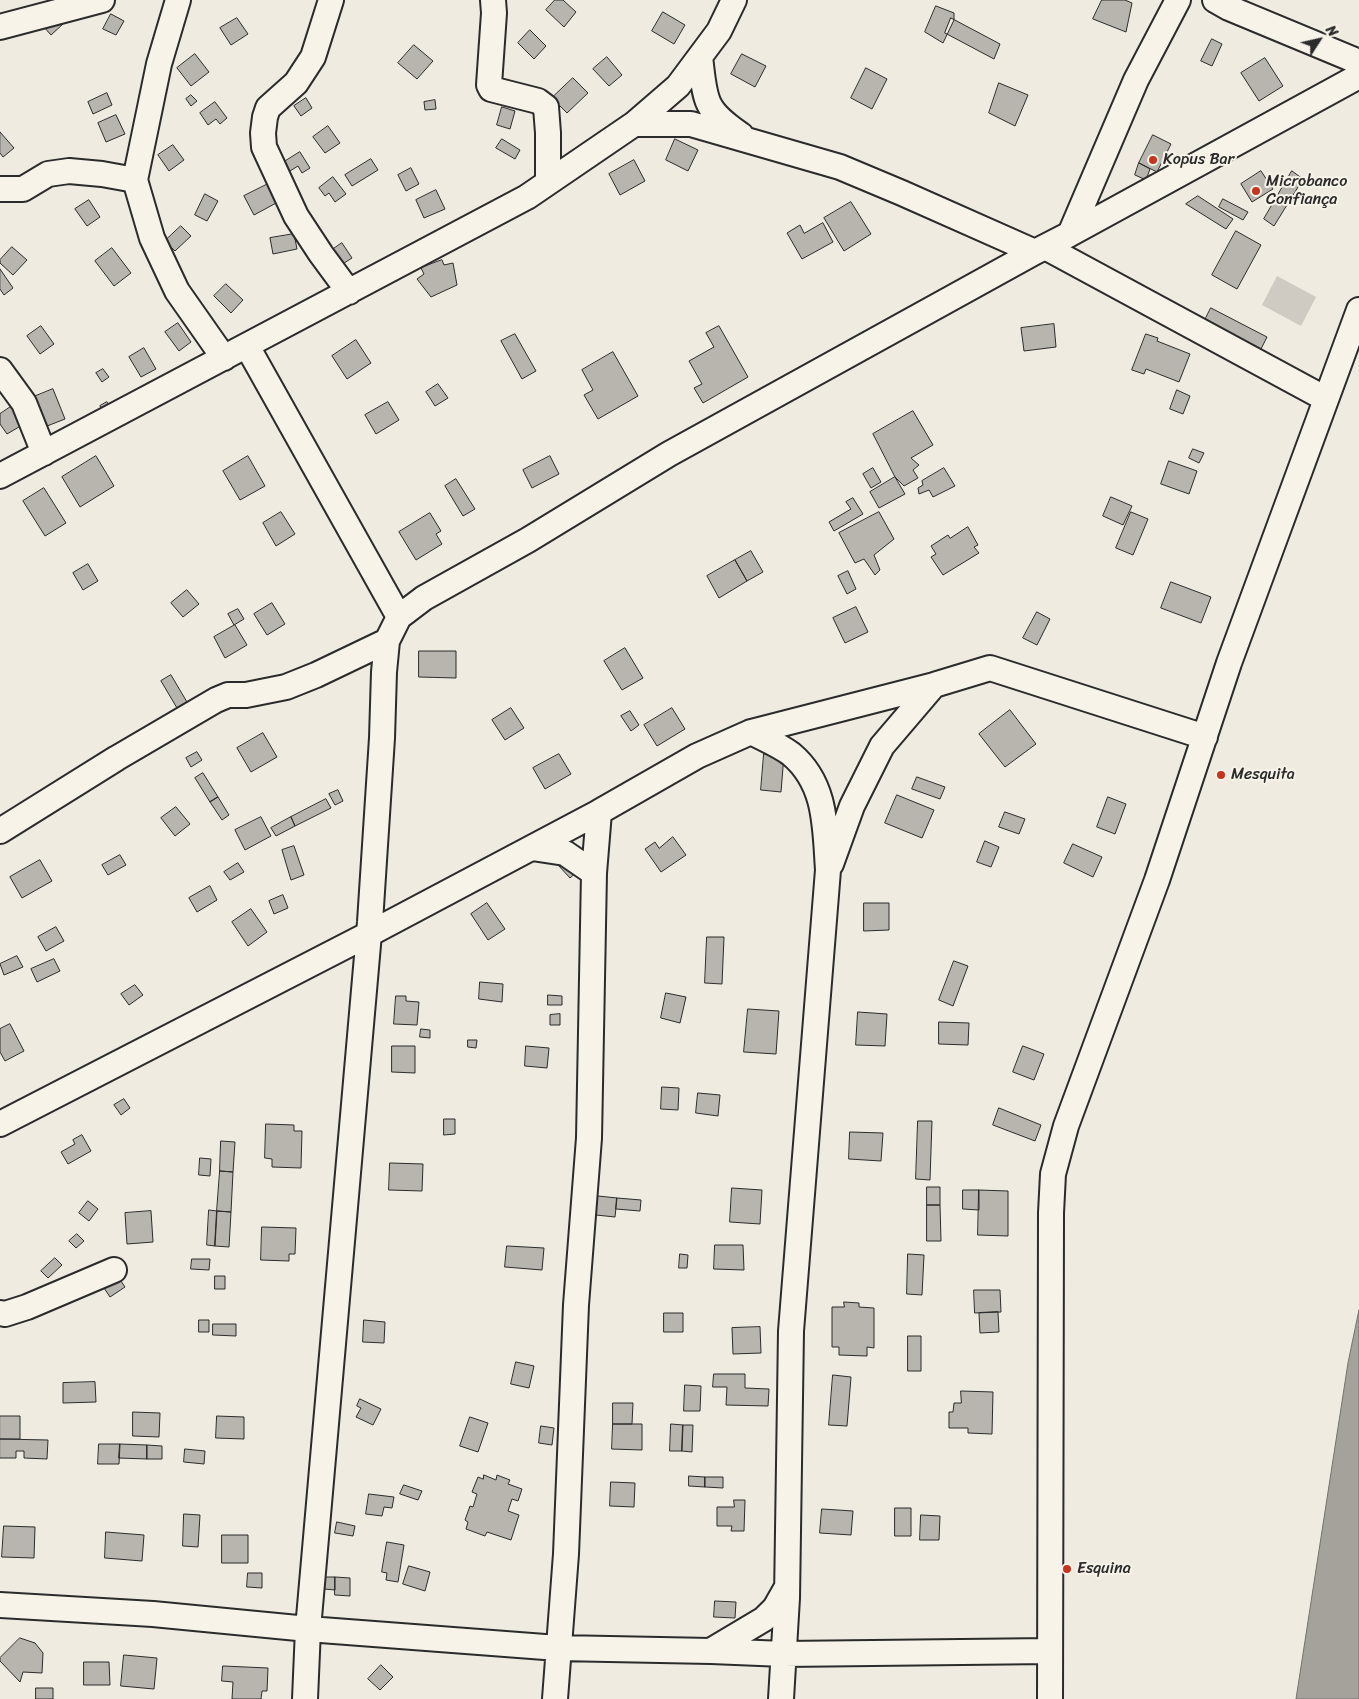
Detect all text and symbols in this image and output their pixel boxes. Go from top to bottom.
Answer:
north arrow [1294,15,1344,65]
text: N [1319,20,1345,42]
place label: Kopus Bar [1163,150,1234,170]
marker: Kopus Bar [1147,154,1159,166]
place label: Microbanco Confiança [1266,172,1347,210]
marker: Microbanco Confiança [1250,185,1262,197]
place label: Mesquita [1231,765,1295,785]
marker: Mesquita [1215,769,1227,781]
place label: Esquina [1077,1559,1131,1579]
marker: Esquina [1061,1563,1073,1575]

